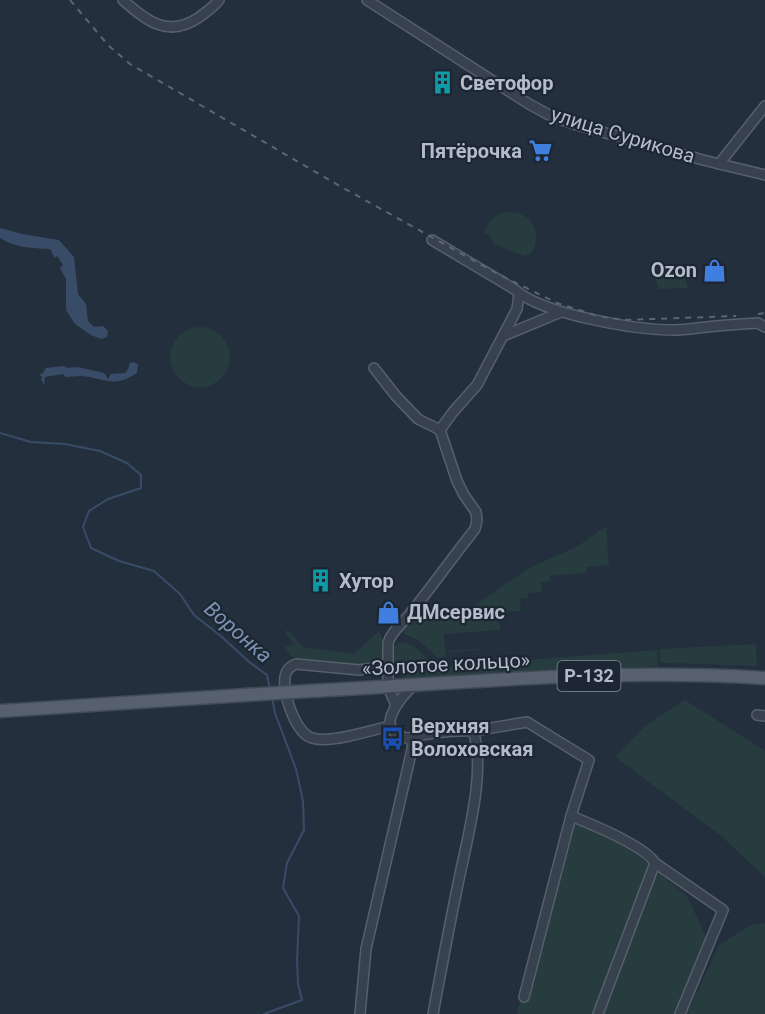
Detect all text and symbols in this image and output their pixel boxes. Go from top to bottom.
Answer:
building icon: Светофор [429,70,455,96]
place label: Светофор [460,71,553,95]
street label: улица Сурикова [548,102,698,168]
supermarket icon: Пятёрочка [527,138,553,164]
place label: Пятёрочка [421,139,522,163]
shop icon: Ozon [702,257,728,283]
place label: Ozon [651,258,697,282]
building icon: Хутор [308,568,334,594]
place label: Хутор [339,569,394,593]
water label: Воронка [199,596,277,668]
shop icon: ДМсервис [376,599,402,625]
place label: ДМсервис [407,600,505,624]
street label: «Золотое кольцо» [361,648,531,680]
road number: Р-132 [558,661,620,691]
place label: Верхняя Волоховская [411,714,533,761]
bus stop icon: Верхняя Волоховская [380,725,406,751]

